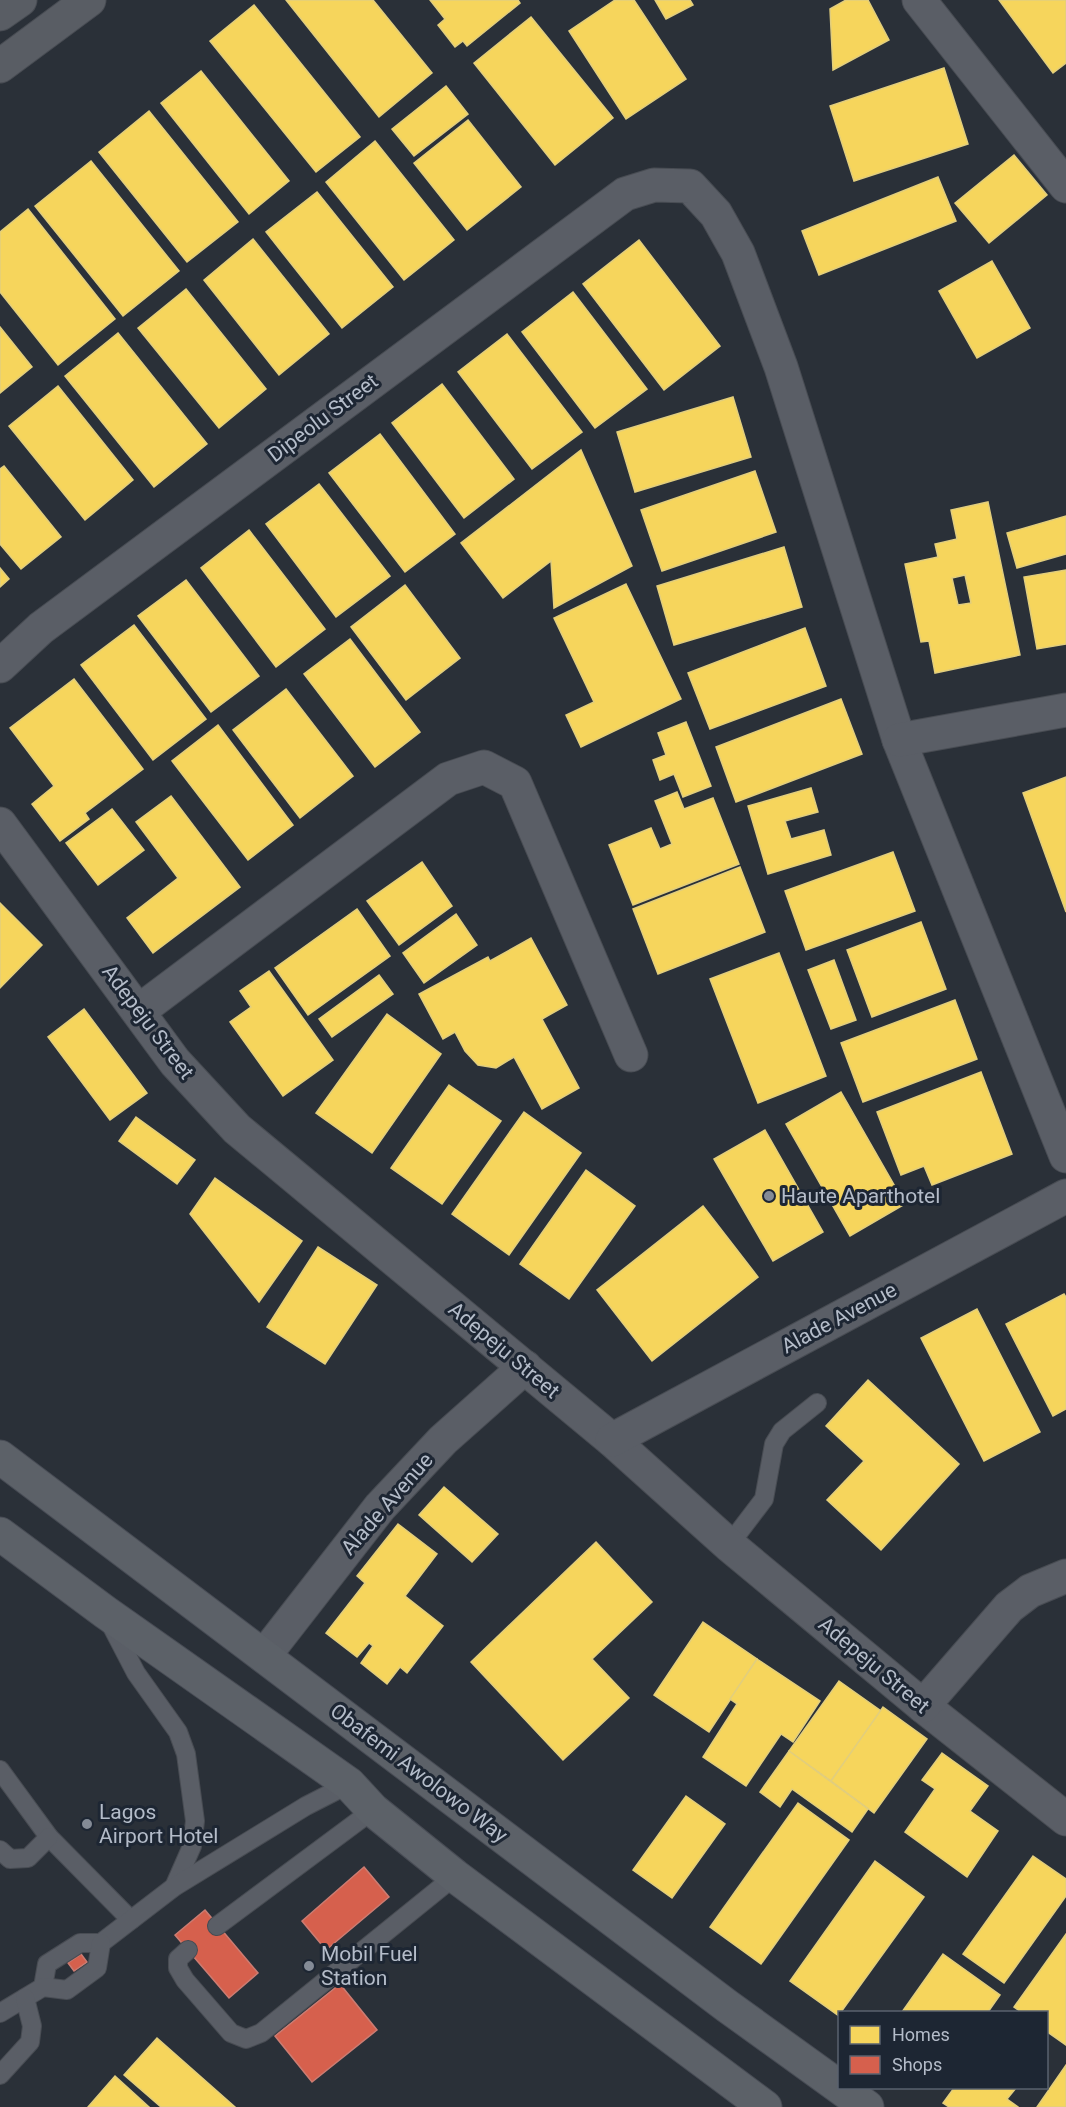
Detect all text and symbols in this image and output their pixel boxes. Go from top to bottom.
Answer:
street label: Dipeolu Street [263,369,383,467]
street label: Adepeju Street [97,960,199,1084]
place label: Haute Aparthotel [781,1184,940,1208]
marker: Haute Aparthotel [762,1189,776,1203]
street label: Alade Avenue [777,1278,901,1358]
street label: Adepeju Street [444,1297,564,1403]
street label: Alade Avenue [336,1448,438,1560]
street label: Adepeju Street [814,1612,934,1718]
street label: Obafemi Awolowo Way [326,1699,512,1847]
place label: Lagos Airport Hotel [99,1800,218,1848]
marker: Lagos Airport Hotel [80,1817,94,1831]
place label: Mobil Fuel Station [321,1942,418,1990]
marker: Mobil Fuel Station [302,1959,316,1973]
legend [838,2011,1048,2089]
text: Homes [892,2024,950,2045]
text: Shops [892,2054,942,2075]

